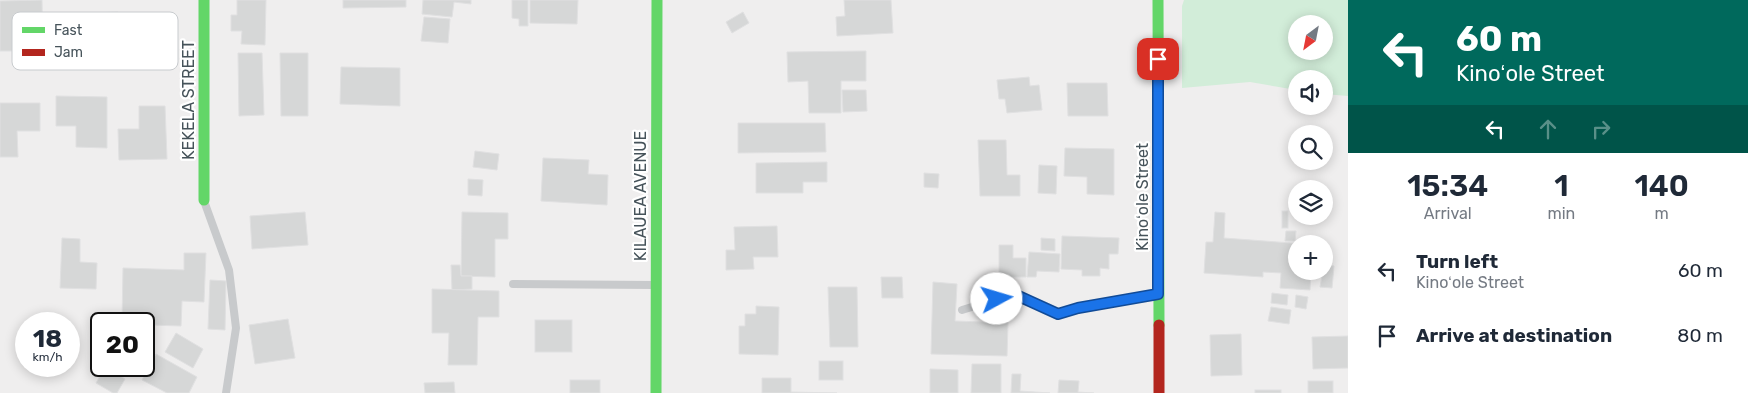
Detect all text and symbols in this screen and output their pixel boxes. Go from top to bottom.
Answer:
legend [12,12,178,70]
north arrow [1288,15,1332,60]
map controls [1288,15,1333,280]
text: 60 m [1456,18,1542,60]
icon: left [1373,20,1438,85]
text: Fast [54,22,83,39]
pin [1137,38,1179,80]
street label: KEKELA STREET [179,40,198,160]
text: Jam [54,44,83,61]
icon: arrive [1144,45,1172,73]
text: Kinoʻole Street [1456,60,1605,87]
button: sound [1288,70,1333,115]
icon: left [1481,115,1509,143]
icon: ahead [1534,115,1562,143]
icon: right [1587,115,1615,143]
button: search [1288,125,1333,170]
street label: KILAUEA AVENUE [631,131,650,261]
street label: Kinoʻole Street [1133,143,1152,251]
text: 15:34 [1407,168,1488,204]
text: 1 [1554,168,1569,204]
text: 140 [1634,168,1689,204]
button: layers [1288,180,1333,225]
text: Arrival [1424,204,1472,223]
text: min [1547,204,1575,223]
text: m [1655,204,1669,223]
button: + [1288,235,1333,280]
text: Turn left [1416,250,1498,273]
icon: left [1373,257,1401,285]
text: 60 m [1678,259,1723,282]
position arrow [970,272,1022,324]
text: Kinoʻole Street [1416,273,1524,292]
speed limit sign: 20 [90,312,155,377]
icon: arrive [1373,322,1401,350]
text: 18 [33,324,62,353]
text: Arrive at destination [1416,324,1612,347]
text: 80 m [1677,324,1723,347]
text: km/h [33,350,62,364]

